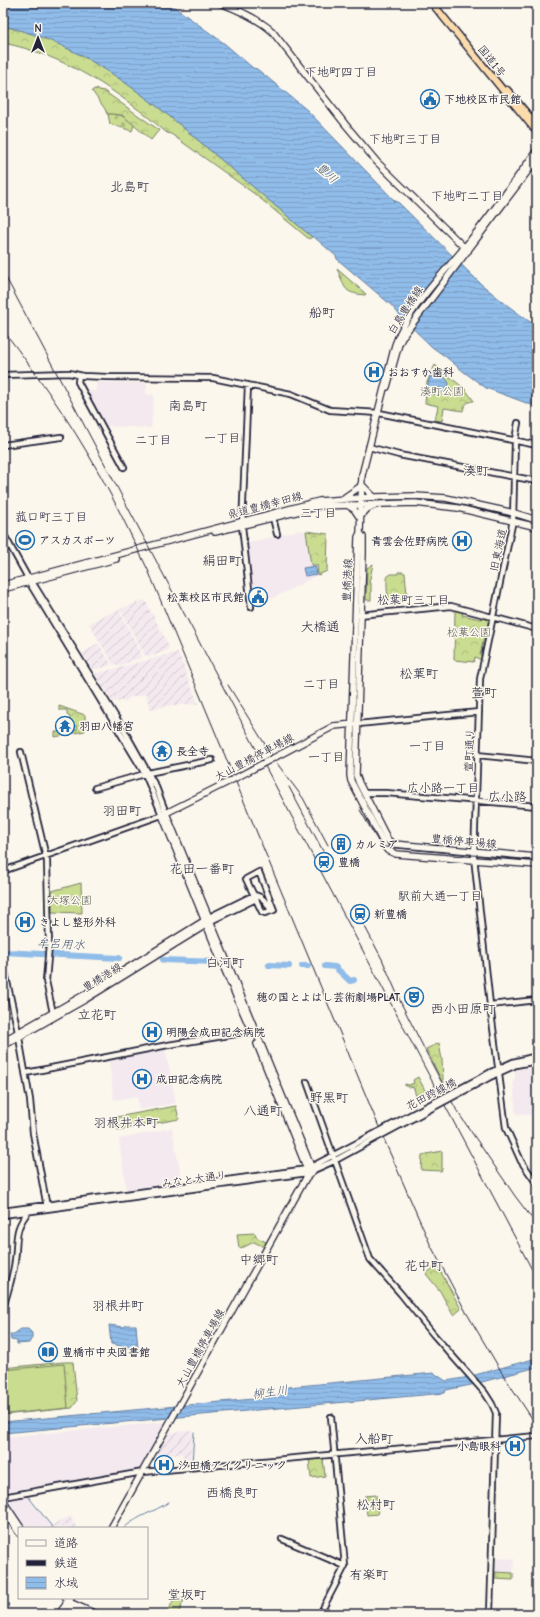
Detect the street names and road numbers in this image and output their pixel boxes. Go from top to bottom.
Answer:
street label: 国道1号 [475,43,508,80]
street label: 白鳥豊橋線 [385,284,426,337]
street label: 県道豊橋幸田線 [226,489,304,522]
street label: 旧東海道 [488,527,509,573]
street label: 豊橋港線 [340,558,355,602]
street label: 萱町通り [462,728,477,772]
street label: 大山豊橋停車場線 [212,731,296,784]
street label: 豊橋停車場線 [431,832,497,851]
street label: 豊橋港線 [80,960,124,995]
street label: 花田跨線橋 [404,1076,459,1113]
street label: みなと大通り [160,1168,228,1191]
street label: 大山豊橋停車場線 [173,1307,227,1390]

